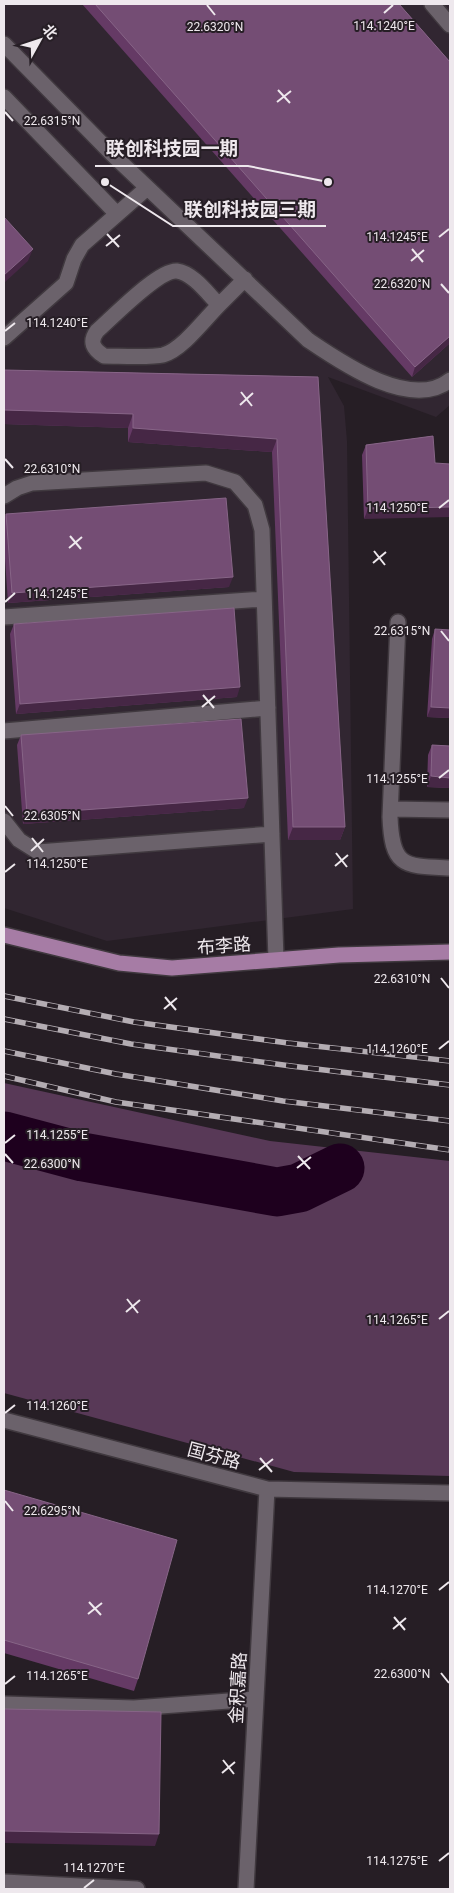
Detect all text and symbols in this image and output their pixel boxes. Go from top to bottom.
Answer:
north arrow [15,15,65,65]
text: 114.1240°E [353,19,415,33]
text: 22.6320°N [187,20,243,34]
text: 北 [39,21,61,42]
text: 22.6315°N [24,114,80,128]
callout: 联创科技园一期 [95,132,248,166]
text: 联创科技园一期 [105,137,239,160]
callout: 联创科技园三期 [173,192,326,226]
text: 联创科技园三期 [183,198,317,221]
text: 114.1245°E [366,230,428,244]
text: 22.6320°N [374,277,430,291]
text: 114.1240°E [26,316,88,330]
text: 22.6310°N [24,462,80,476]
text: 114.1250°E [366,501,428,515]
text: 114.1245°E [26,587,88,601]
text: 22.6315°N [374,624,430,638]
text: 114.1255°E [366,772,428,786]
text: 22.6305°N [24,809,80,823]
text: 114.1250°E [26,857,88,871]
street label: 布李路 [196,933,252,958]
text: 22.6310°N [374,972,430,986]
text: 114.1260°E [366,1042,428,1056]
text: 114.1255°E [26,1128,88,1142]
text: 22.6300°N [24,1157,80,1171]
text: 114.1265°E [366,1313,428,1327]
text: 114.1260°E [26,1399,88,1413]
street label: 国芬路 [185,1438,243,1473]
text: 22.6295°N [24,1504,80,1518]
text: 114.1270°E [366,1583,428,1597]
street label: 金积嘉路 [225,1651,250,1724]
text: 22.6300°N [374,1667,430,1681]
text: 114.1265°E [26,1669,88,1683]
text: 114.1275°E [366,1854,428,1868]
text: 114.1270°E [63,1861,125,1875]

